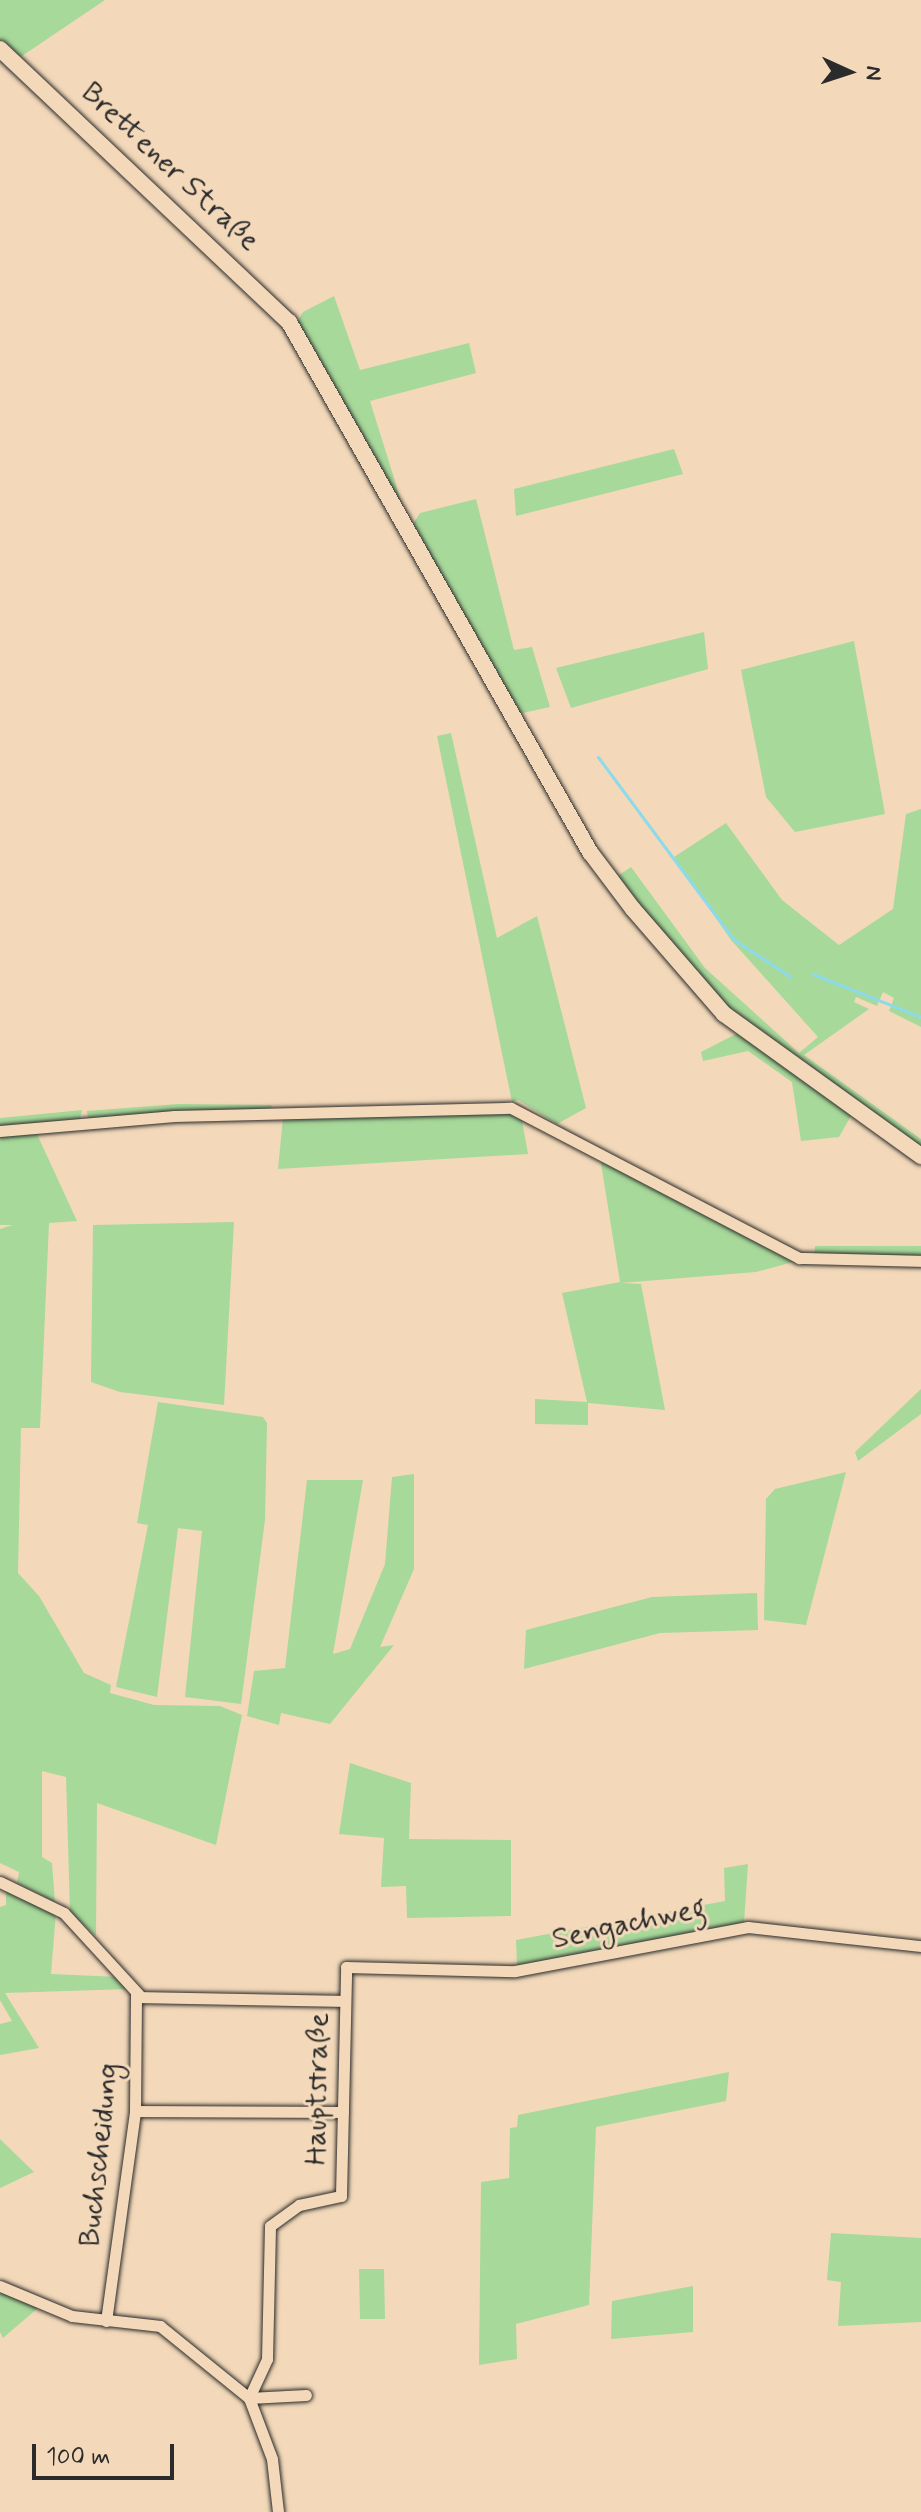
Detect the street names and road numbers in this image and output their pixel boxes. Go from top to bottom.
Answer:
street label: Brettener Straße [75,77,265,257]
street label: Sengachweg [549,1890,709,1958]
street label: Hauptstraße [299,2012,337,2166]
street label: Buchscheidung [72,2061,128,2249]

